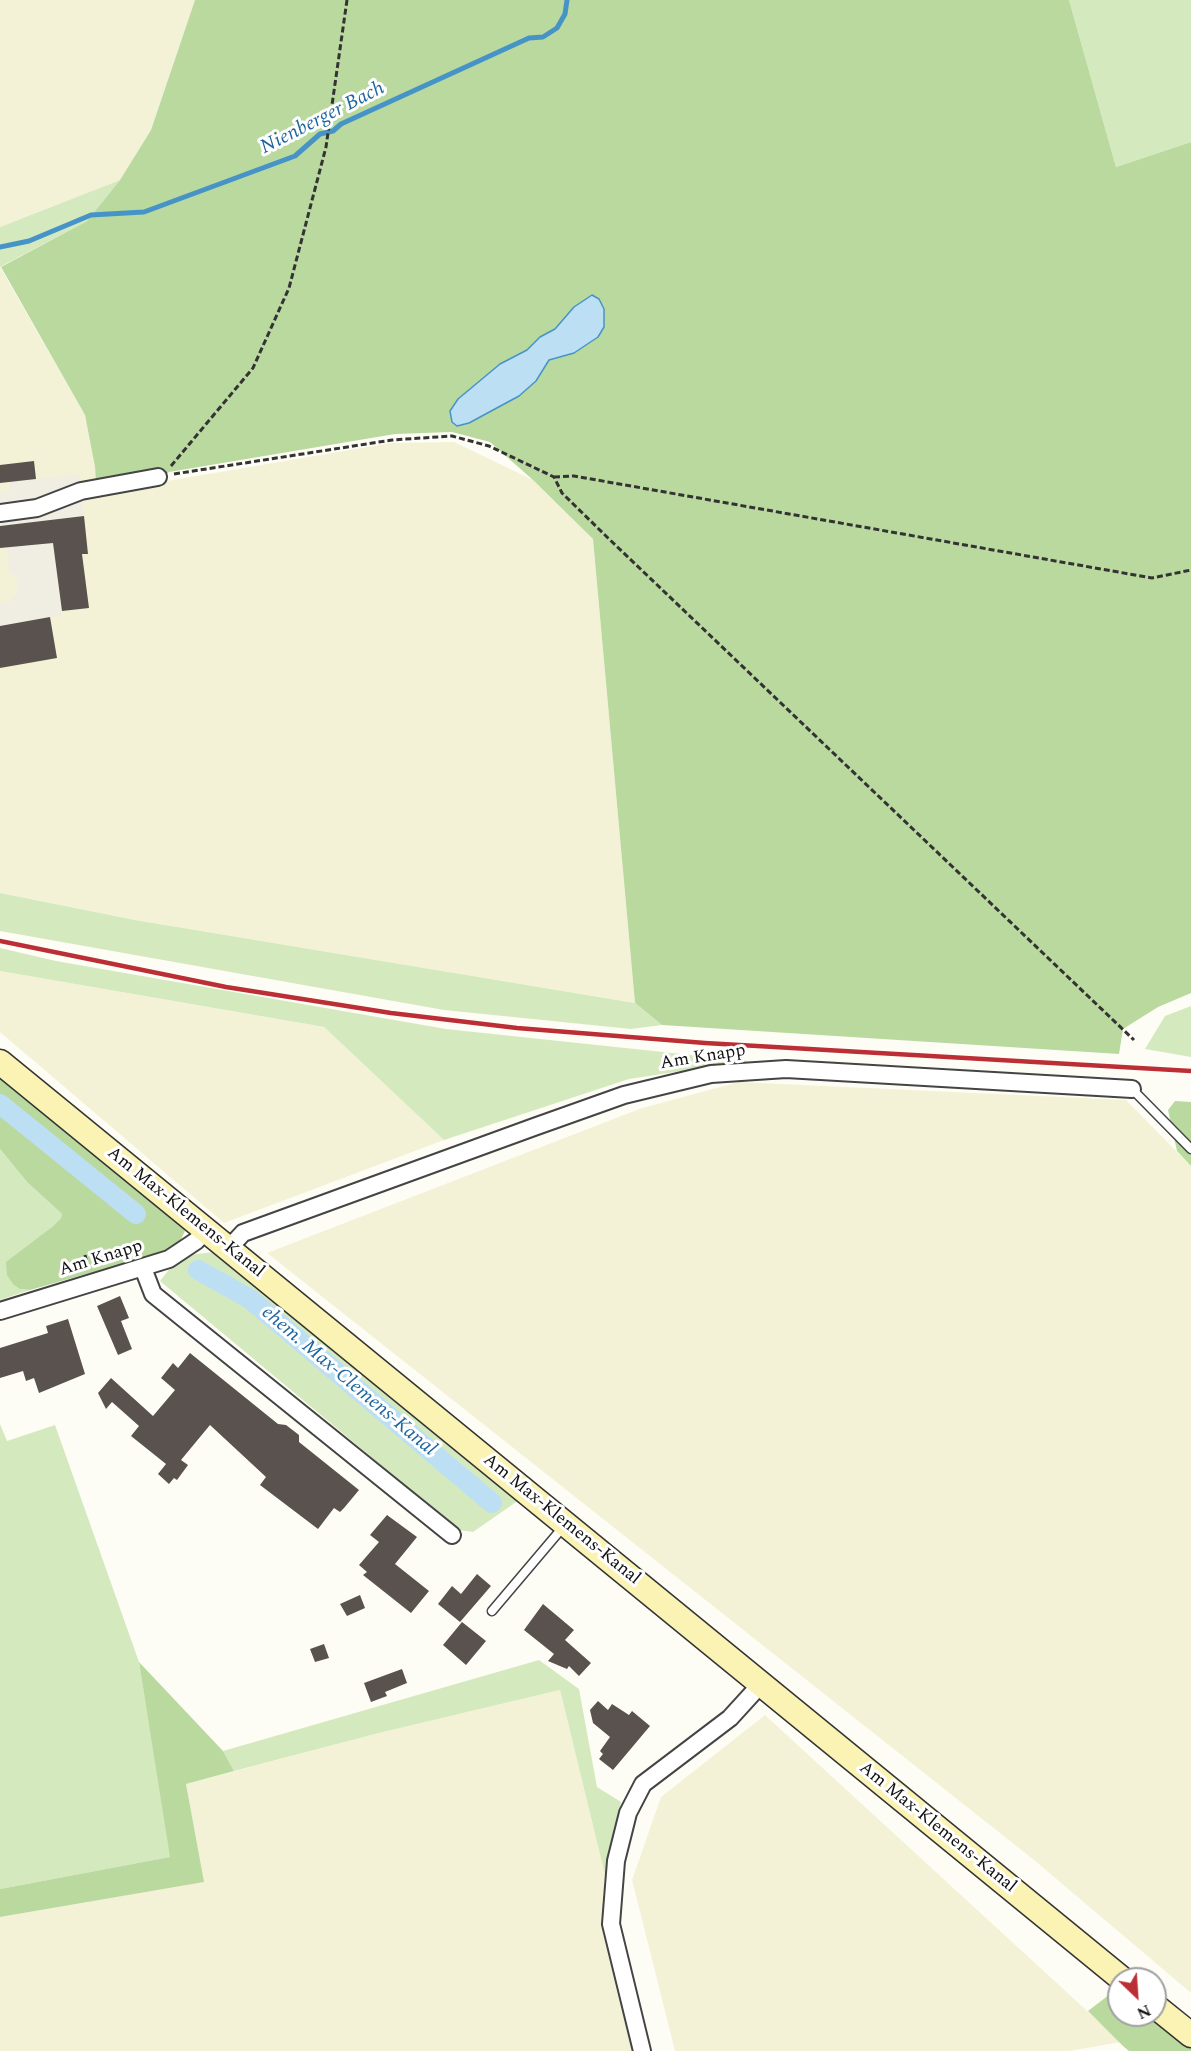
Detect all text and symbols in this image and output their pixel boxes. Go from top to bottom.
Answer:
water label: Nienberger Bach [257,77,389,161]
street label: Am Knapp [659,1041,747,1075]
street label: Am Max-Klemens-Kanal [102,1143,268,1283]
street label: Am Knapp [57,1236,145,1282]
water label: ehem. Max-Clemens-Kanal [255,1302,441,1462]
street label: Am Max-Klemens-Kanal [478,1450,644,1590]
street label: Am Max-Klemens-Kanal [854,1758,1020,1898]
north arrow [1107,1967,1167,2027]
text: N [1133,1998,1155,2025]

